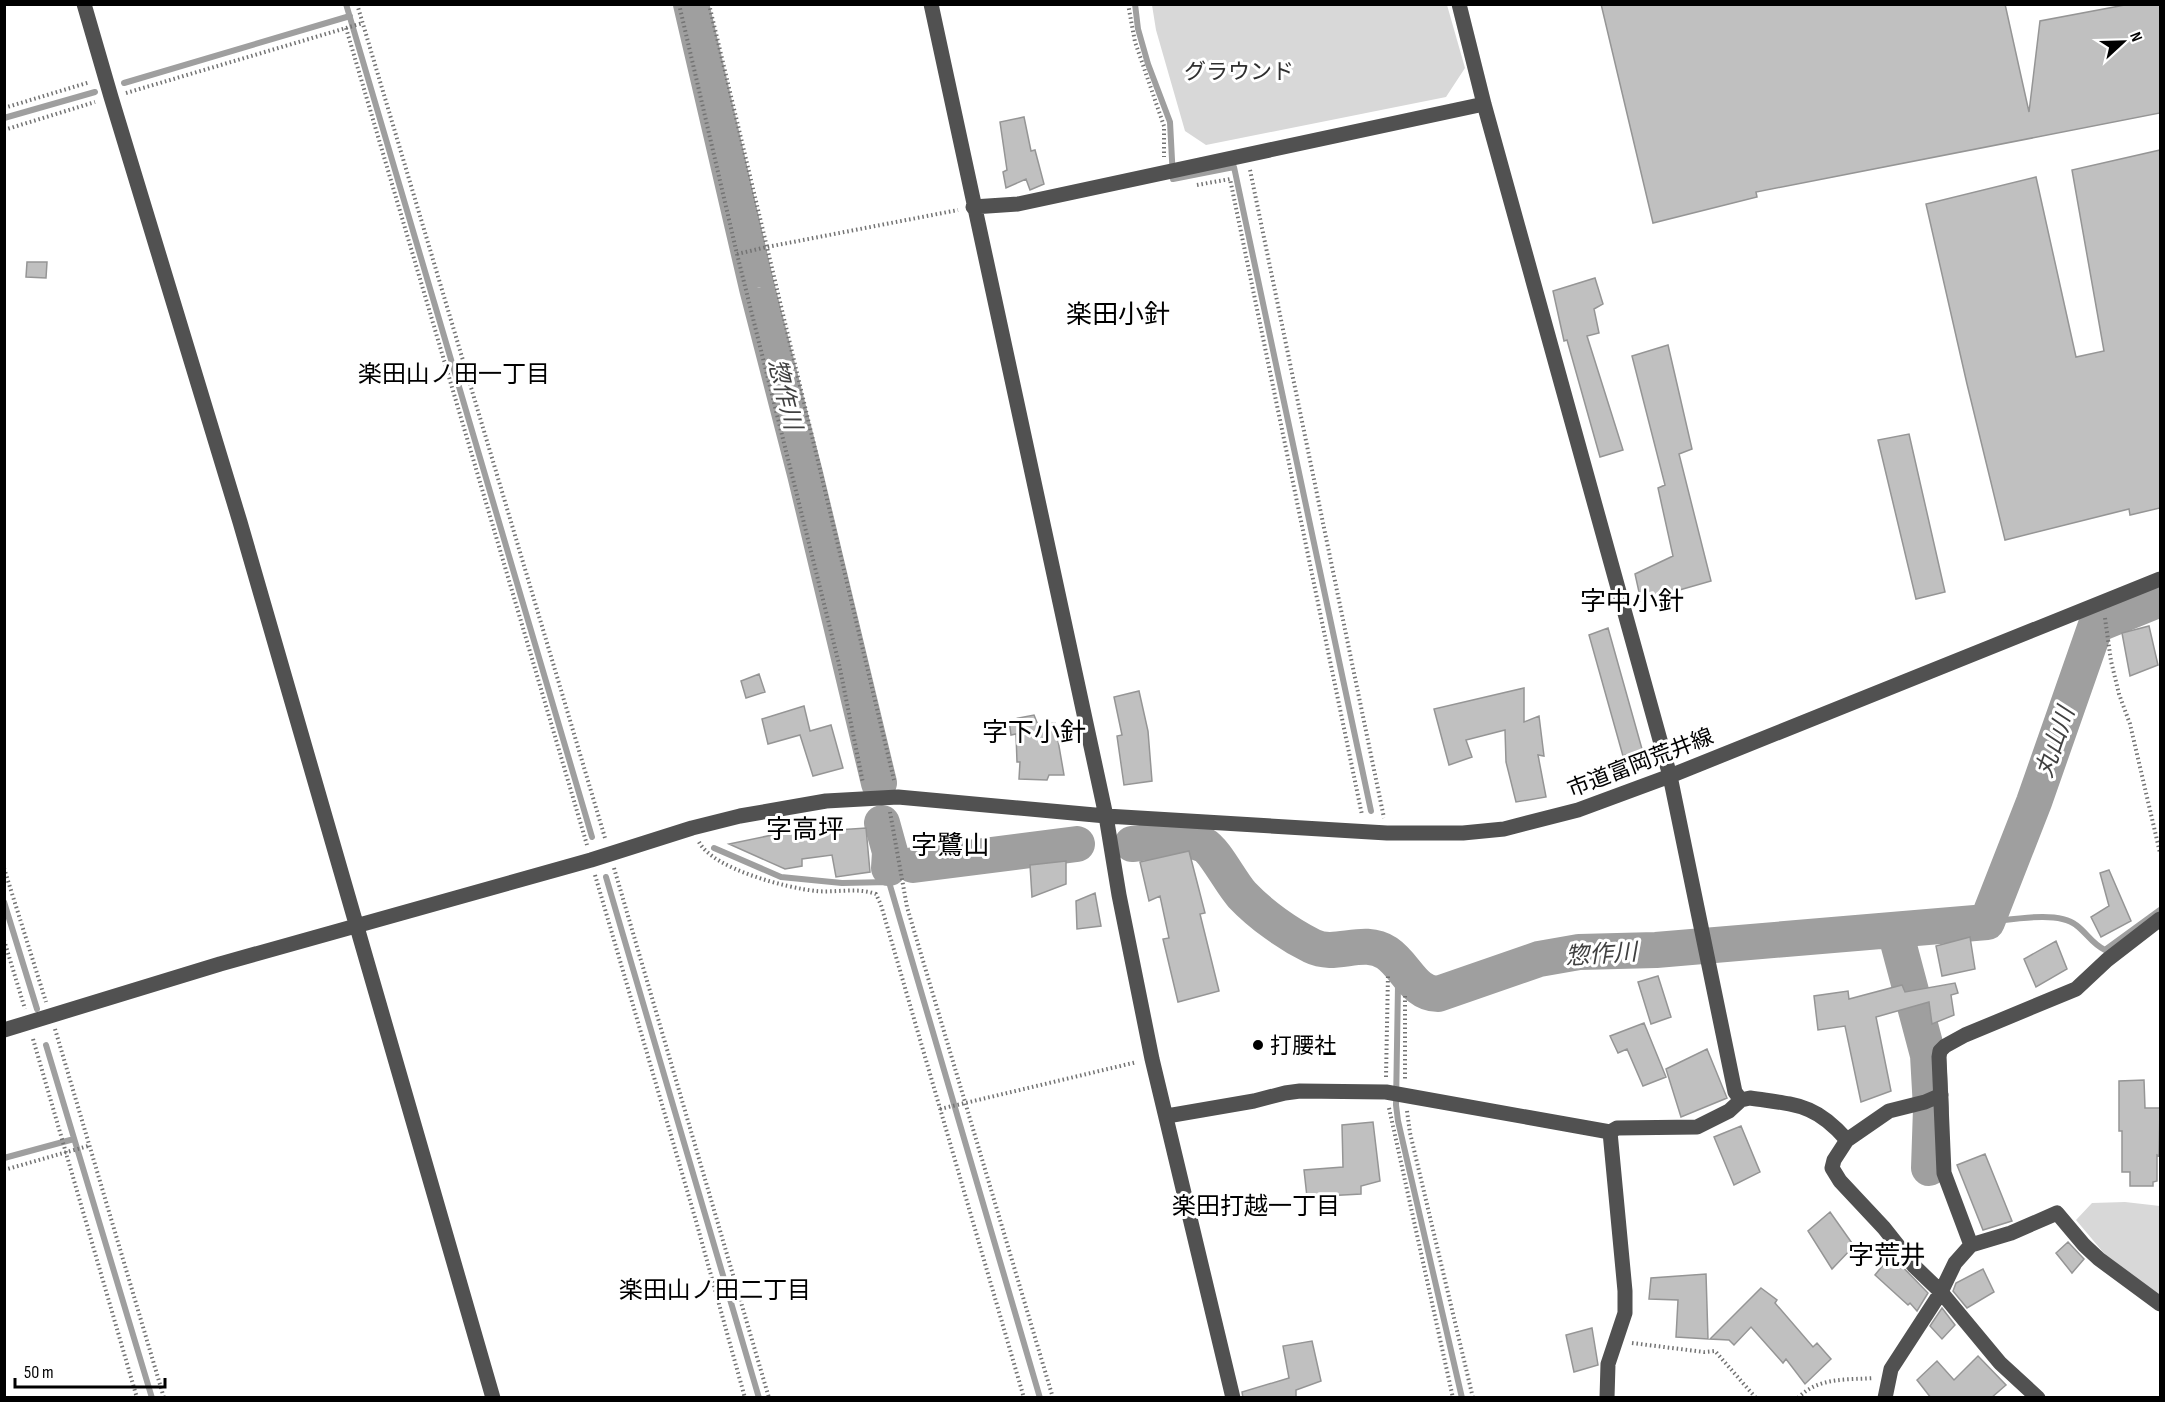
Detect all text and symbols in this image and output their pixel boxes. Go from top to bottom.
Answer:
north arrow [2093,12,2153,72]
text: N [2125,29,2146,44]
park label: グラウンド [1184,59,1294,86]
district label: 楽田小針 [1066,300,1170,331]
water label: 惣作川 [762,356,808,435]
district label: 楽田山ノ田一丁目 [358,360,550,389]
district label: 字中小針 [1580,587,1684,618]
water label: 丸山川 [2030,701,2082,781]
district label: 字下小針 [982,718,1086,749]
street label: 市道富岡荒井線 [1564,723,1717,804]
district label: 字高坪 [766,815,844,846]
district label: 字鷺山 [911,831,989,862]
water label: 惣作川 [1564,937,1641,971]
place label: 打腰社 [1270,1033,1336,1060]
marker: 打腰社 [1251,1038,1265,1052]
district label: 楽田打越一丁目 [1172,1192,1340,1221]
district label: 字荒井 [1848,1241,1926,1272]
district label: 楽田山ノ田二丁目 [619,1276,811,1305]
scale bar [15,1351,165,1389]
text: 50 m [24,1362,54,1383]

